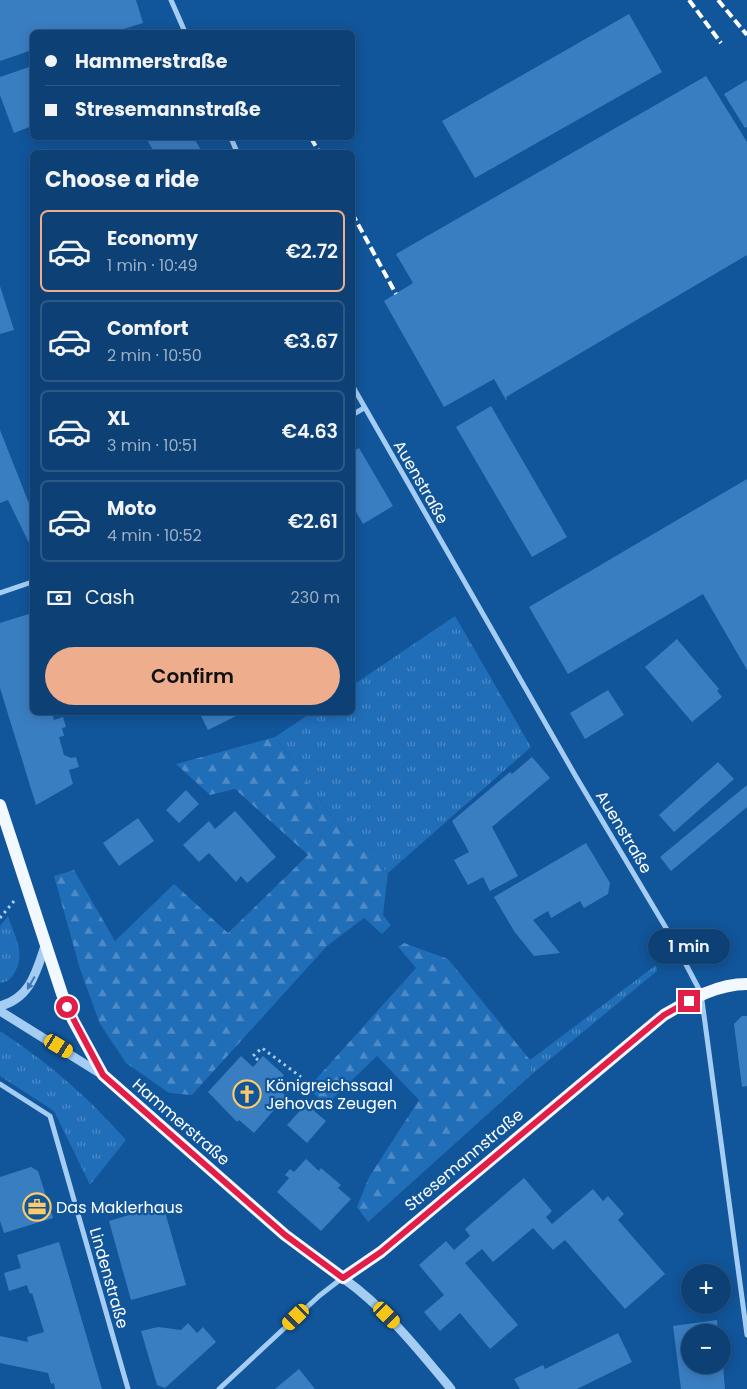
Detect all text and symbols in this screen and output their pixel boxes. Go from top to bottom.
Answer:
text: Hammerstraße [75,48,227,75]
text: Stresemannstraße [75,96,261,123]
text: Choose a ride [45,164,199,195]
text: Economy [107,225,198,252]
icon: car [47,229,92,274]
text: €2.72 [286,238,338,265]
text: 1 min · 10:49 [107,254,198,277]
text: Comfort [107,315,189,342]
icon: car [47,319,92,364]
text: €3.67 [284,328,338,355]
text: 2 min · 10:50 [107,344,202,367]
text: XL [107,405,130,432]
icon: car [47,409,92,454]
text: €4.63 [282,418,338,445]
text: 3 min · 10:51 [107,434,197,457]
street label: Auenstraße [388,436,454,528]
text: Moto [107,495,156,522]
icon: car [47,499,92,544]
text: €2.61 [288,508,338,535]
text: 4 min · 10:52 [107,524,202,547]
icon: cash [45,584,73,612]
text: Cash [85,584,135,611]
text: 230 m [291,586,340,609]
button: Confirm [45,647,340,705]
street label: Auenstraße [590,786,658,878]
callout: 1 min [648,928,730,964]
text: 1 min [668,935,710,958]
one-way arrow [26,976,35,990]
route end [678,990,700,1012]
route start [56,996,78,1018]
car [42,1032,75,1060]
street label: Hammerstraße [127,1073,235,1171]
place label: Königreichssaal Jehovas Zeugen [266,1074,397,1115]
church icon: Königreichssaal Jehovas Zeugen [232,1079,262,1109]
street label: Stresemannstraße [400,1103,528,1217]
office icon: Das Maklerhaus [22,1192,52,1222]
place label: Das Maklerhaus [56,1196,183,1219]
street label: Lindenstraße [84,1225,134,1331]
map controls [681,1264,731,1374]
button: + [681,1264,731,1314]
car [371,1299,402,1331]
car [279,1301,312,1333]
button: − [681,1324,731,1374]

